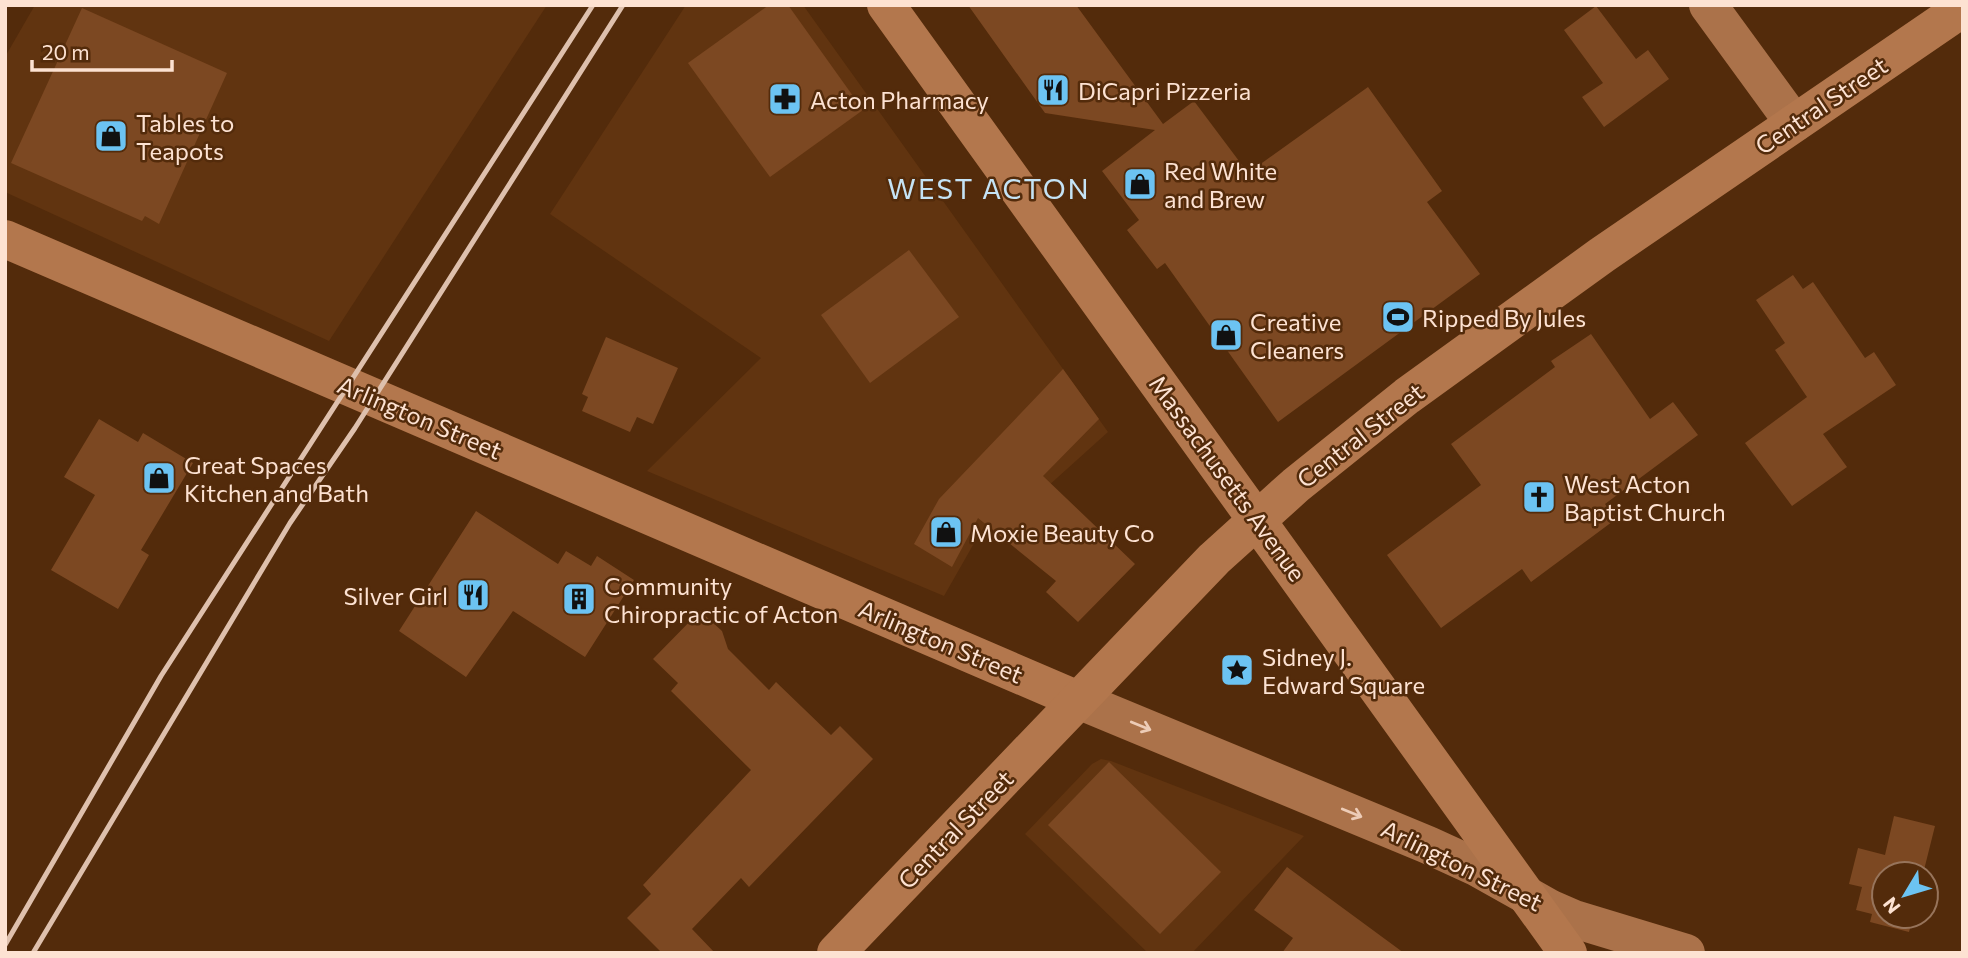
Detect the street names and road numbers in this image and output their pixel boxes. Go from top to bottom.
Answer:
street label: Central Street [1749,50,1893,160]
street label: Arlington Street [334,369,507,465]
street label: Massachusetts Avenue [1144,369,1312,587]
street label: Central Street [1291,376,1429,494]
street label: Arlington Street [855,593,1028,689]
street label: Central Street [891,764,1019,894]
street label: Arlington Street [1377,814,1547,917]

